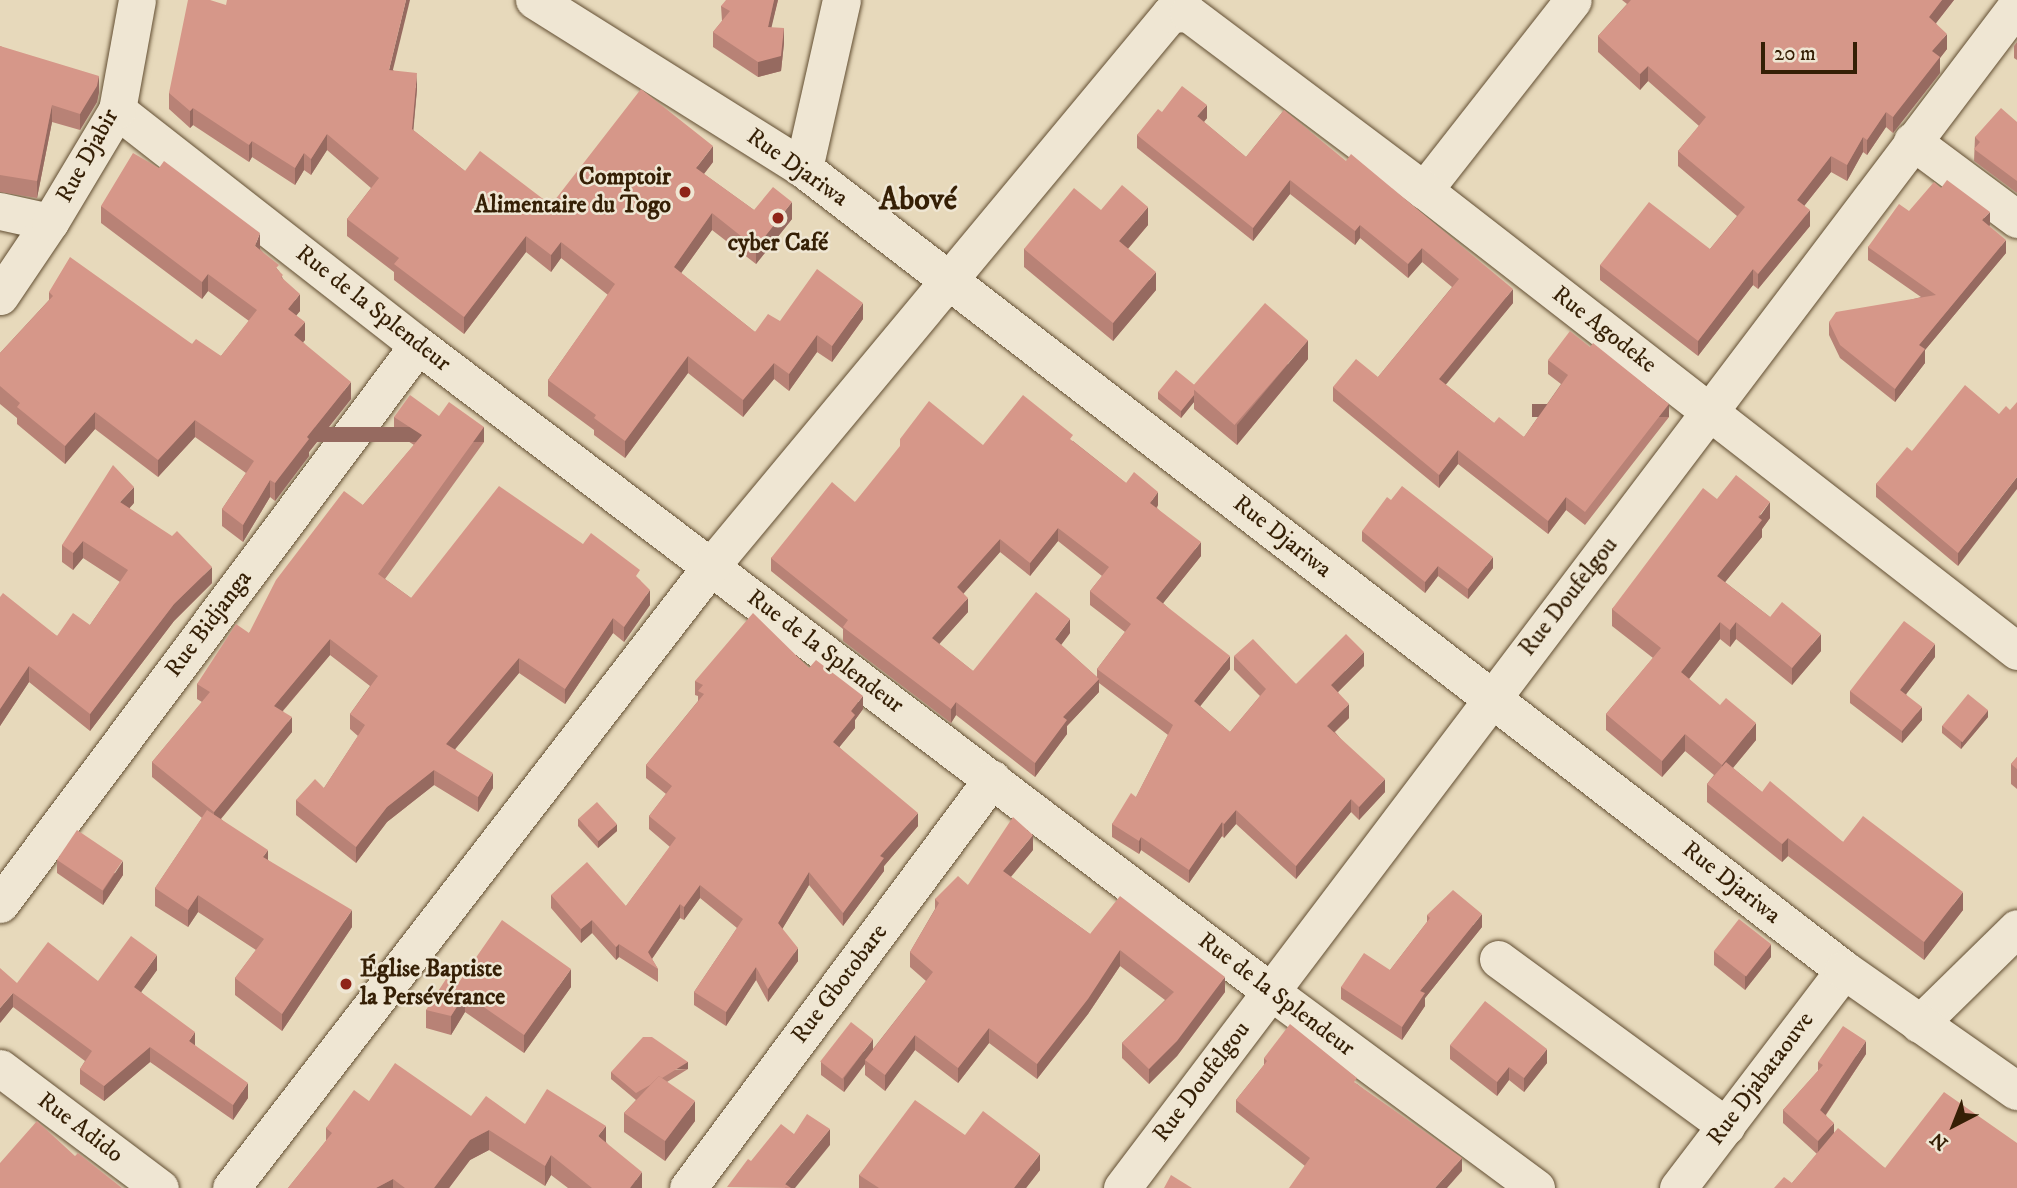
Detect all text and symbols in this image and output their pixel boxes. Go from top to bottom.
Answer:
scale bar [1765,28,1861,72]
text: 20 m [1774,41,1816,67]
street label: Rue Djabir [50,104,126,208]
street label: Rue Djariwa [741,123,853,213]
place label: Comptoir Alimentaire du Togo [475,164,671,220]
district label: Abové [879,181,957,219]
marker: Comptoir Alimentaire du Togo [677,184,693,200]
marker: cyber Café [770,210,786,226]
place label: cyber Café [728,230,828,258]
street label: Rue de la Splendeur [290,240,456,378]
street label: Rue Agodeke [1546,280,1662,380]
street label: Rue Djariwa [1227,490,1337,584]
street label: Rue Doufelgou [1514,532,1624,662]
street label: Rue Bidjanga [160,565,258,683]
street label: Rue de la Splendeur [741,584,909,720]
street label: Rue Djariwa [1676,836,1786,930]
street label: Rue Gbotobare [786,919,894,1049]
street label: Rue de la Splendeur [1192,927,1360,1063]
place label: Église Baptiste la Persévérance [360,956,505,1012]
marker: Église Baptiste la Persévérance [338,976,354,992]
street label: Rue Djabataouve [1702,1007,1820,1151]
street label: Rue Doufelgou [1147,1016,1257,1148]
street label: Rue Adido [32,1086,128,1170]
north arrow [1919,1090,1989,1160]
text: N [1926,1127,1953,1155]

